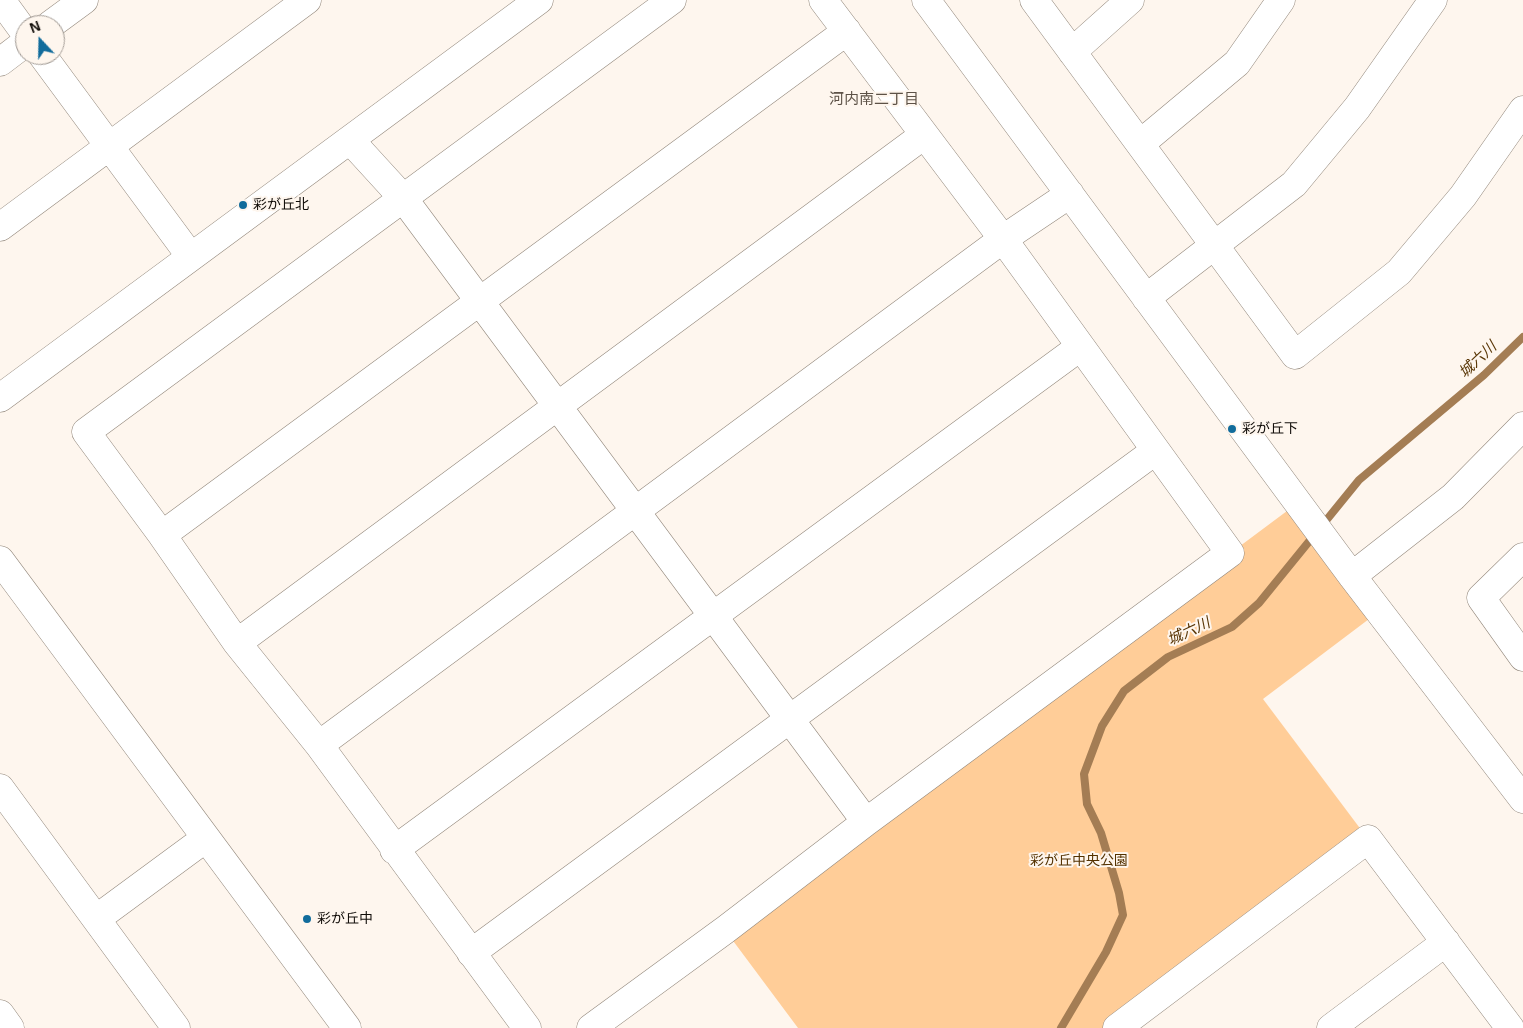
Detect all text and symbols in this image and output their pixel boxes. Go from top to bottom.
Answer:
north arrow [15,15,65,65]
text: N [27,18,43,36]
district label: 河内南二丁目 [829,91,919,109]
place label: 彩が丘北 [253,197,309,213]
marker: 彩が丘北 [237,199,249,211]
water label: 城六川 [1455,338,1501,382]
place label: 彩が丘下 [1242,421,1298,437]
marker: 彩が丘下 [1226,423,1238,435]
water label: 城六川 [1165,614,1213,650]
park label: 彩が丘中央公園 [1030,853,1128,869]
place label: 彩が丘中 [317,911,373,927]
marker: 彩が丘中 [301,913,313,925]

